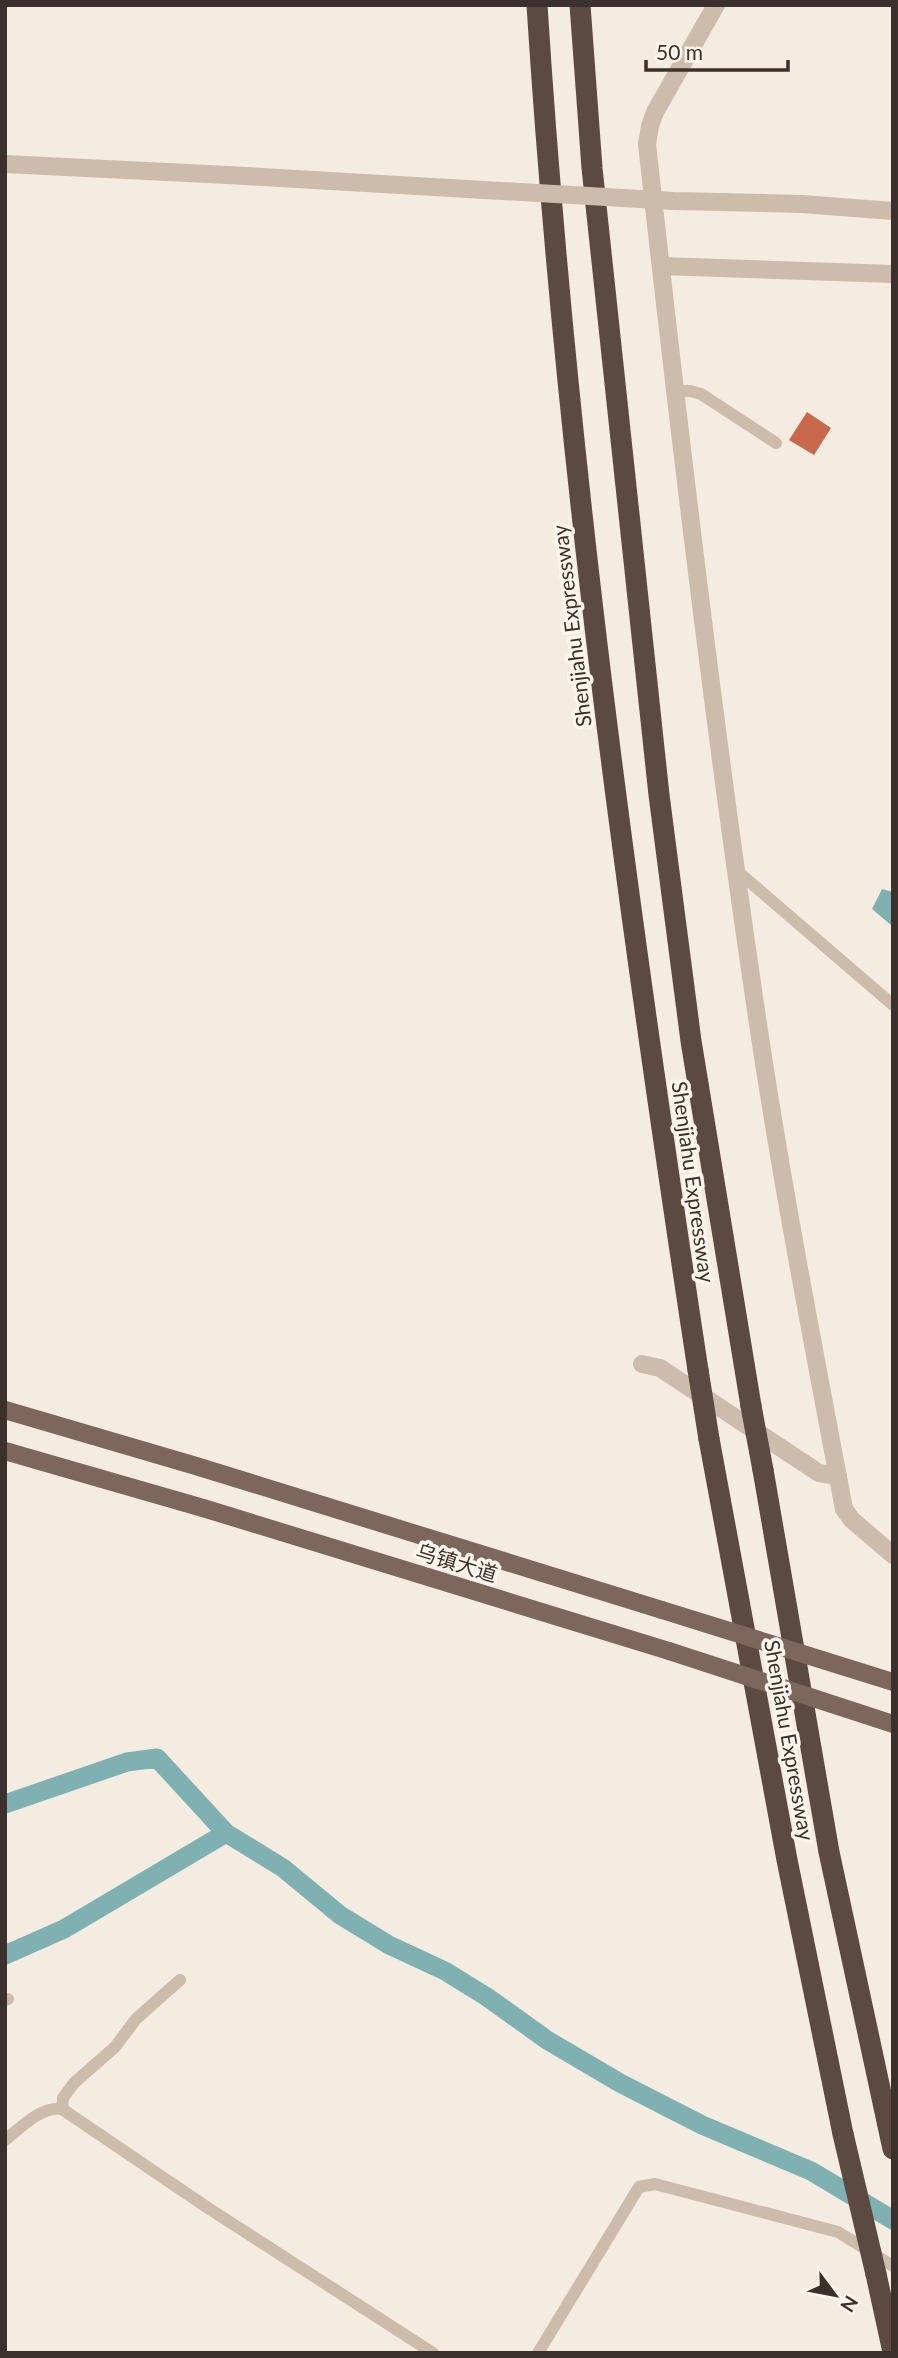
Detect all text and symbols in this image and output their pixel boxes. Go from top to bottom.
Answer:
scale bar [646,28,788,72]
text: 50 m [656,39,703,64]
street label: Shenjiahu Expressway [546,523,596,728]
street label: Shenjiahu Expressway [667,1080,721,1285]
street label: 乌镇大道 [413,1538,501,1586]
street label: Shenjiahu Expressway [760,1638,820,1842]
north arrow [800,2260,870,2330]
text: N [836,2292,863,2317]

